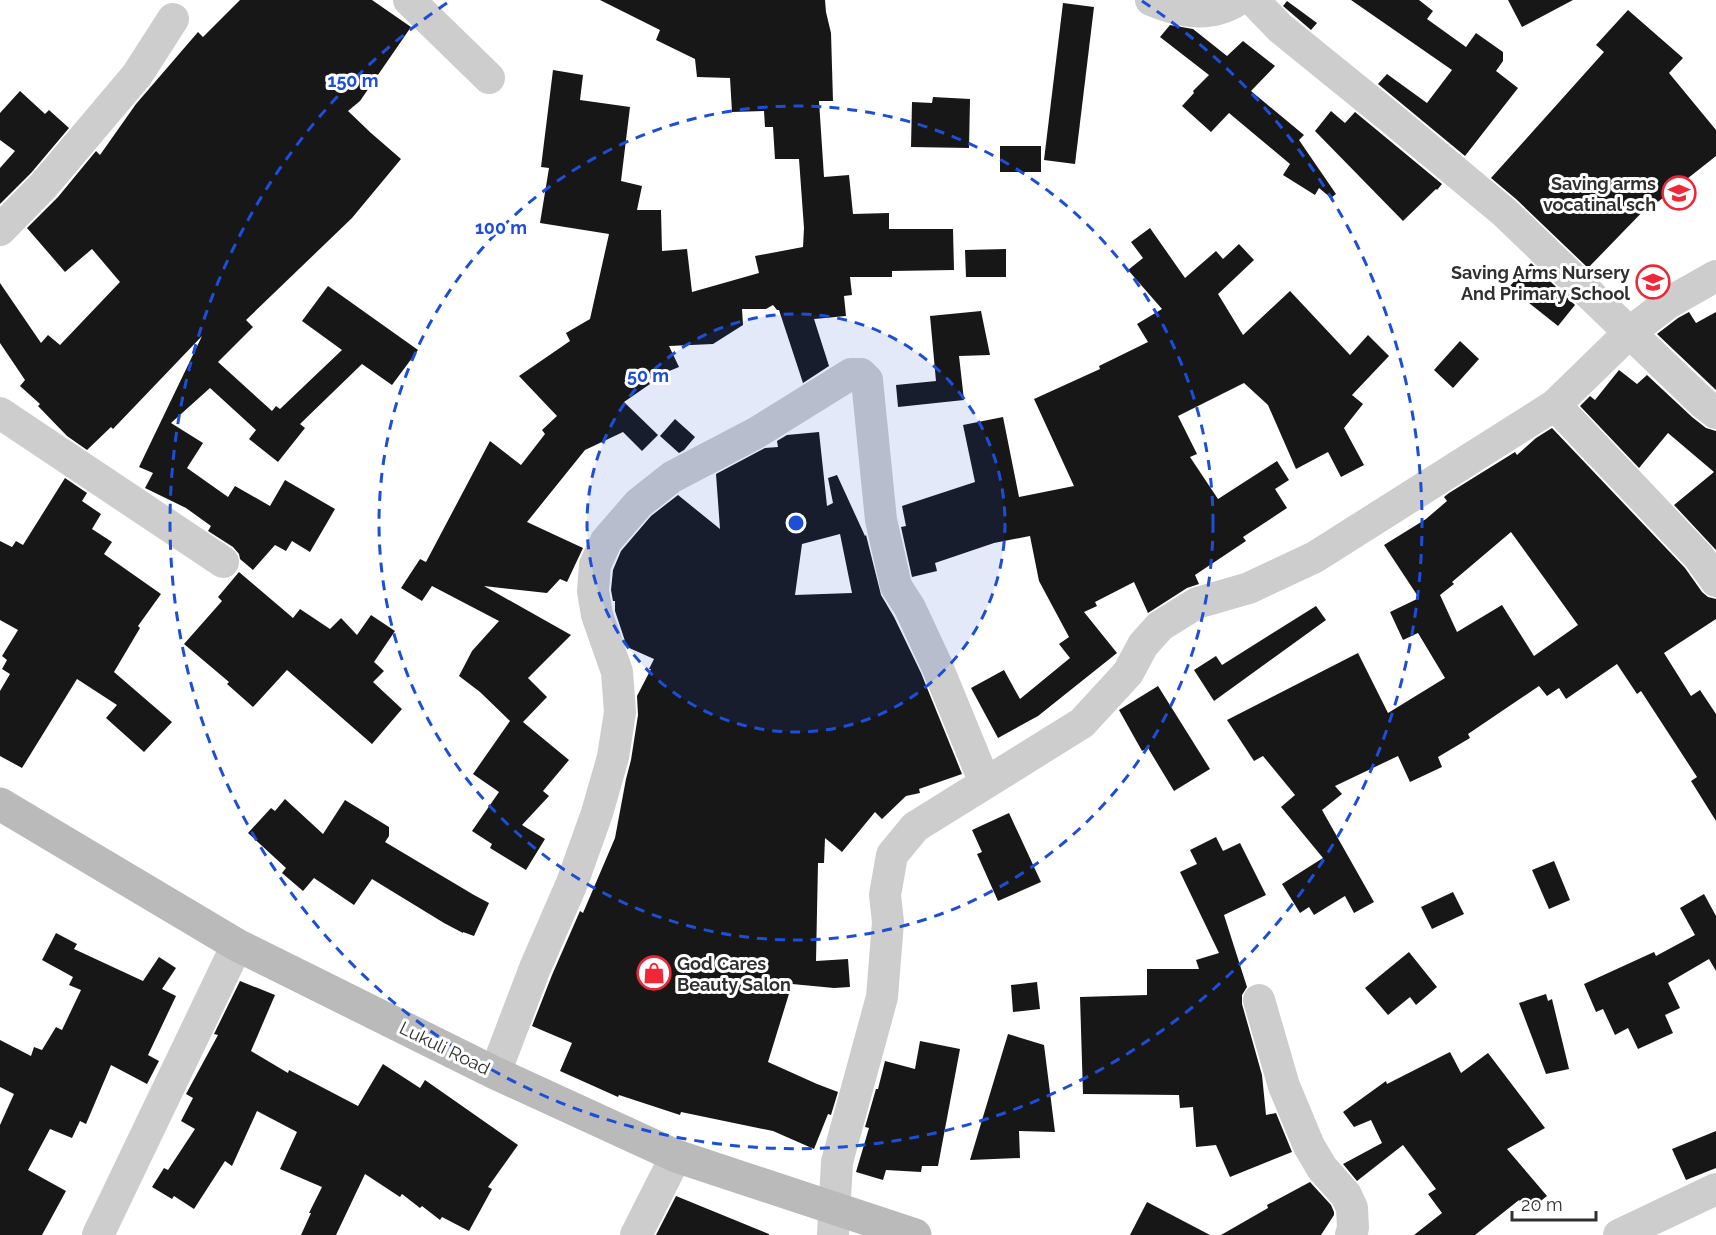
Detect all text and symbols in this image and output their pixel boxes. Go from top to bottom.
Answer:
text: 150 m [328,70,379,91]
place label: Saving arms vocatinal sch [1543,173,1656,215]
school or university icon: Saving arms vocatinal sch [1661,175,1697,211]
text: 100 m [475,217,527,238]
place label: Saving Arms Nursery And Primary School [1451,262,1630,304]
school or university icon: Saving Arms Nursery And Primary School [1635,264,1671,300]
text: 50 m [627,365,669,386]
centre of rings [786,513,806,533]
place label: God Cares Beauty Salon [677,953,791,995]
shop icon: God Cares Beauty Salon [636,955,672,991]
street label: Lukuli Road [396,1017,494,1079]
scale bar [1512,1184,1596,1222]
text: 20 m [1521,1194,1563,1215]

